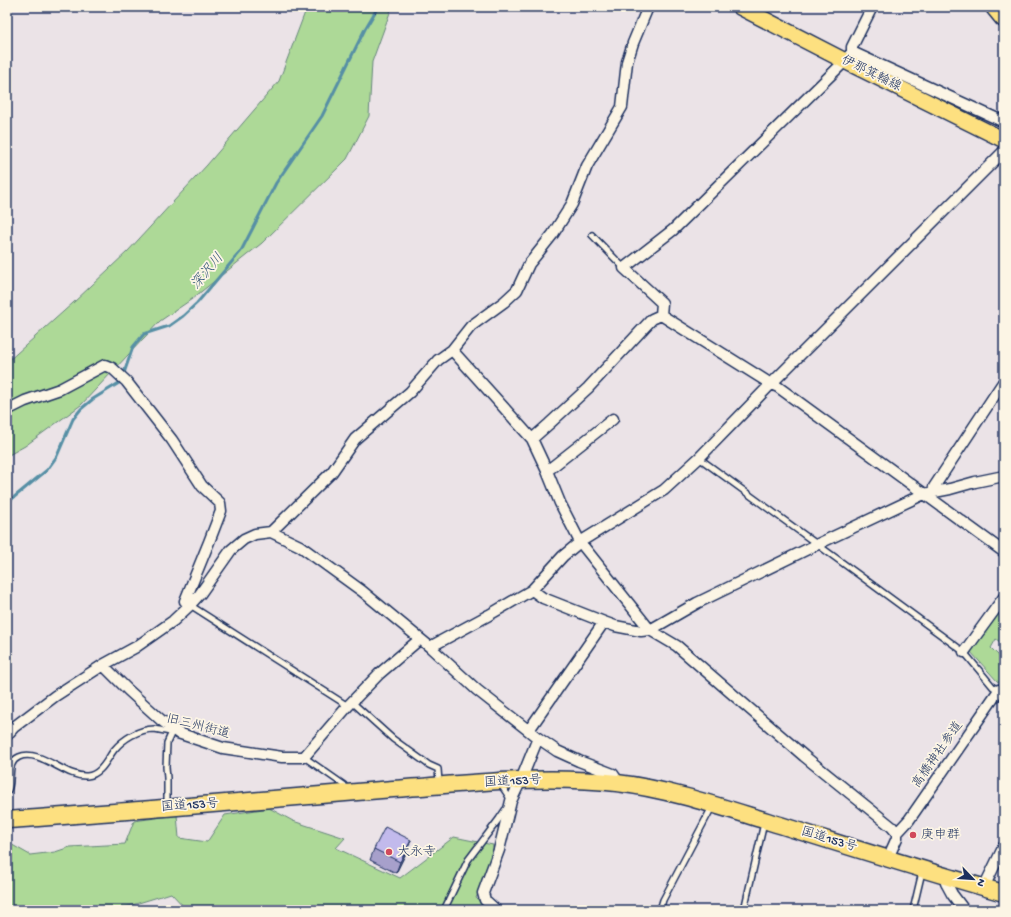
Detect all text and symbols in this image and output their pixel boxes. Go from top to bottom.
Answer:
street label: 伊那箕輪線 [838,52,905,95]
water label: 深沢川 [188,250,228,294]
street label: 旧三州街道 [165,711,232,742]
street label: 高橋神社参道 [909,719,967,791]
street label: 国道153号 [484,772,542,791]
street label: 国道153号 [161,796,219,815]
street label: 国道153号 [799,823,859,856]
place label: 庚申群 [921,828,960,843]
marker: 庚申群 [908,830,918,840]
place label: 大永寺 [397,844,436,860]
marker: 大永寺 [384,847,394,857]
north arrow [953,859,993,899]
text: N [973,877,987,888]

